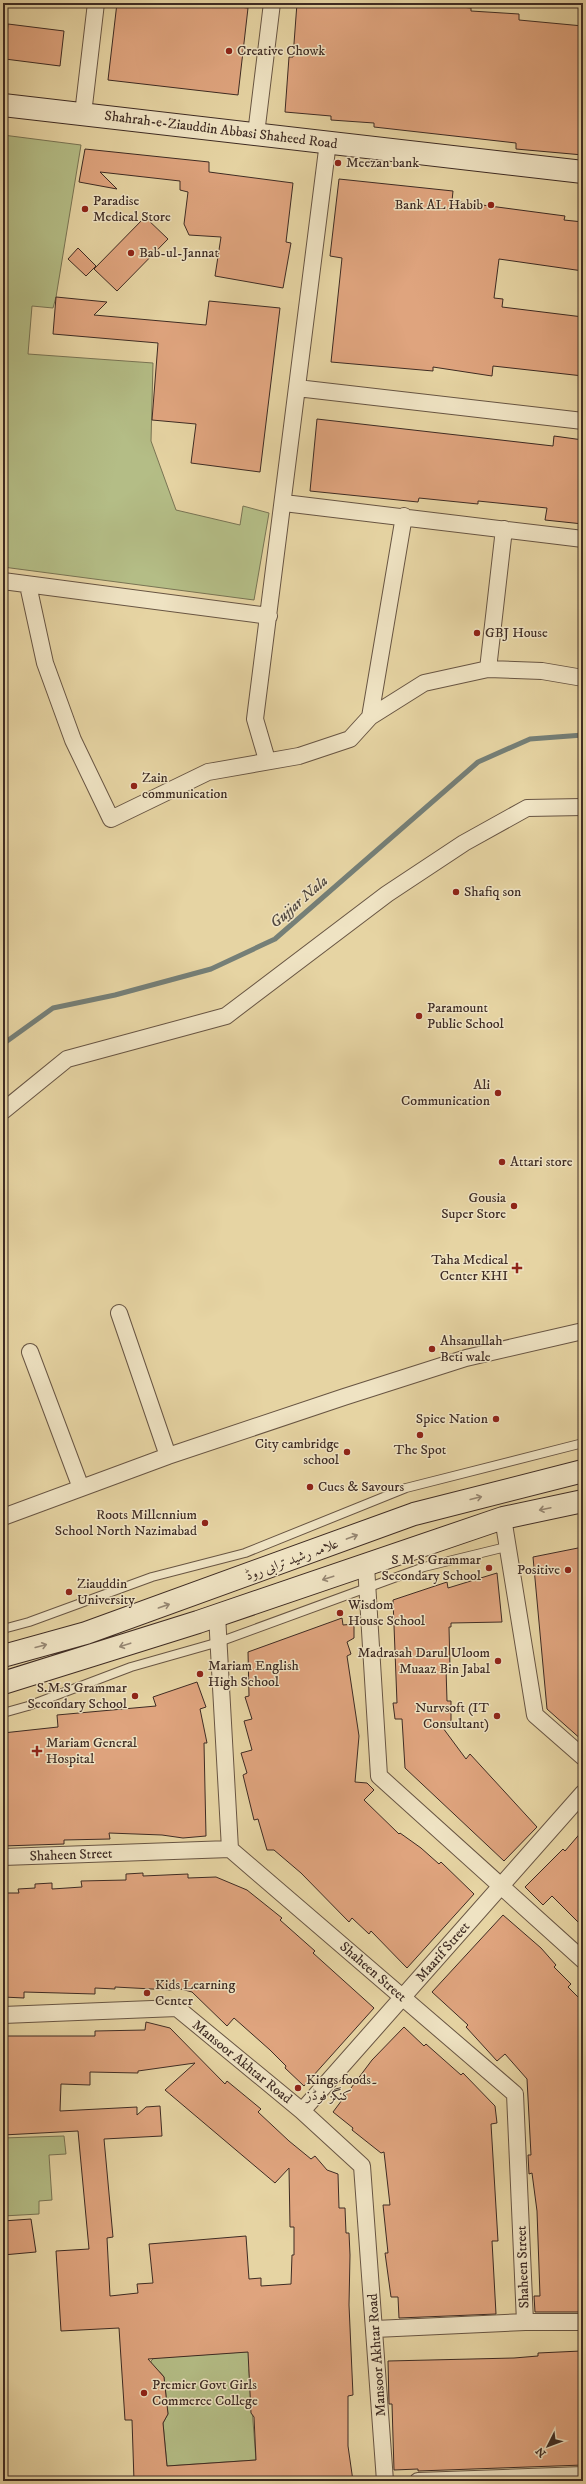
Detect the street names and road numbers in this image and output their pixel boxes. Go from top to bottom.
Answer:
street label: Shahrah-e-Ziauddin Abbasi Shaheed Road [103,107,339,153]
street label: علامہ رشید ترابی روڈ [243,1535,341,1585]
street label: Shaheen Street [29,1845,113,1865]
street label: Maarif Street [412,1918,474,1986]
street label: Shaheen Street [336,1938,411,2006]
street label: Mansoor Akhtar Road [188,2016,296,2108]
street label: Shaheen Street [513,2225,533,2309]
street label: Mansoor Akhtar Road [364,2293,390,2417]

